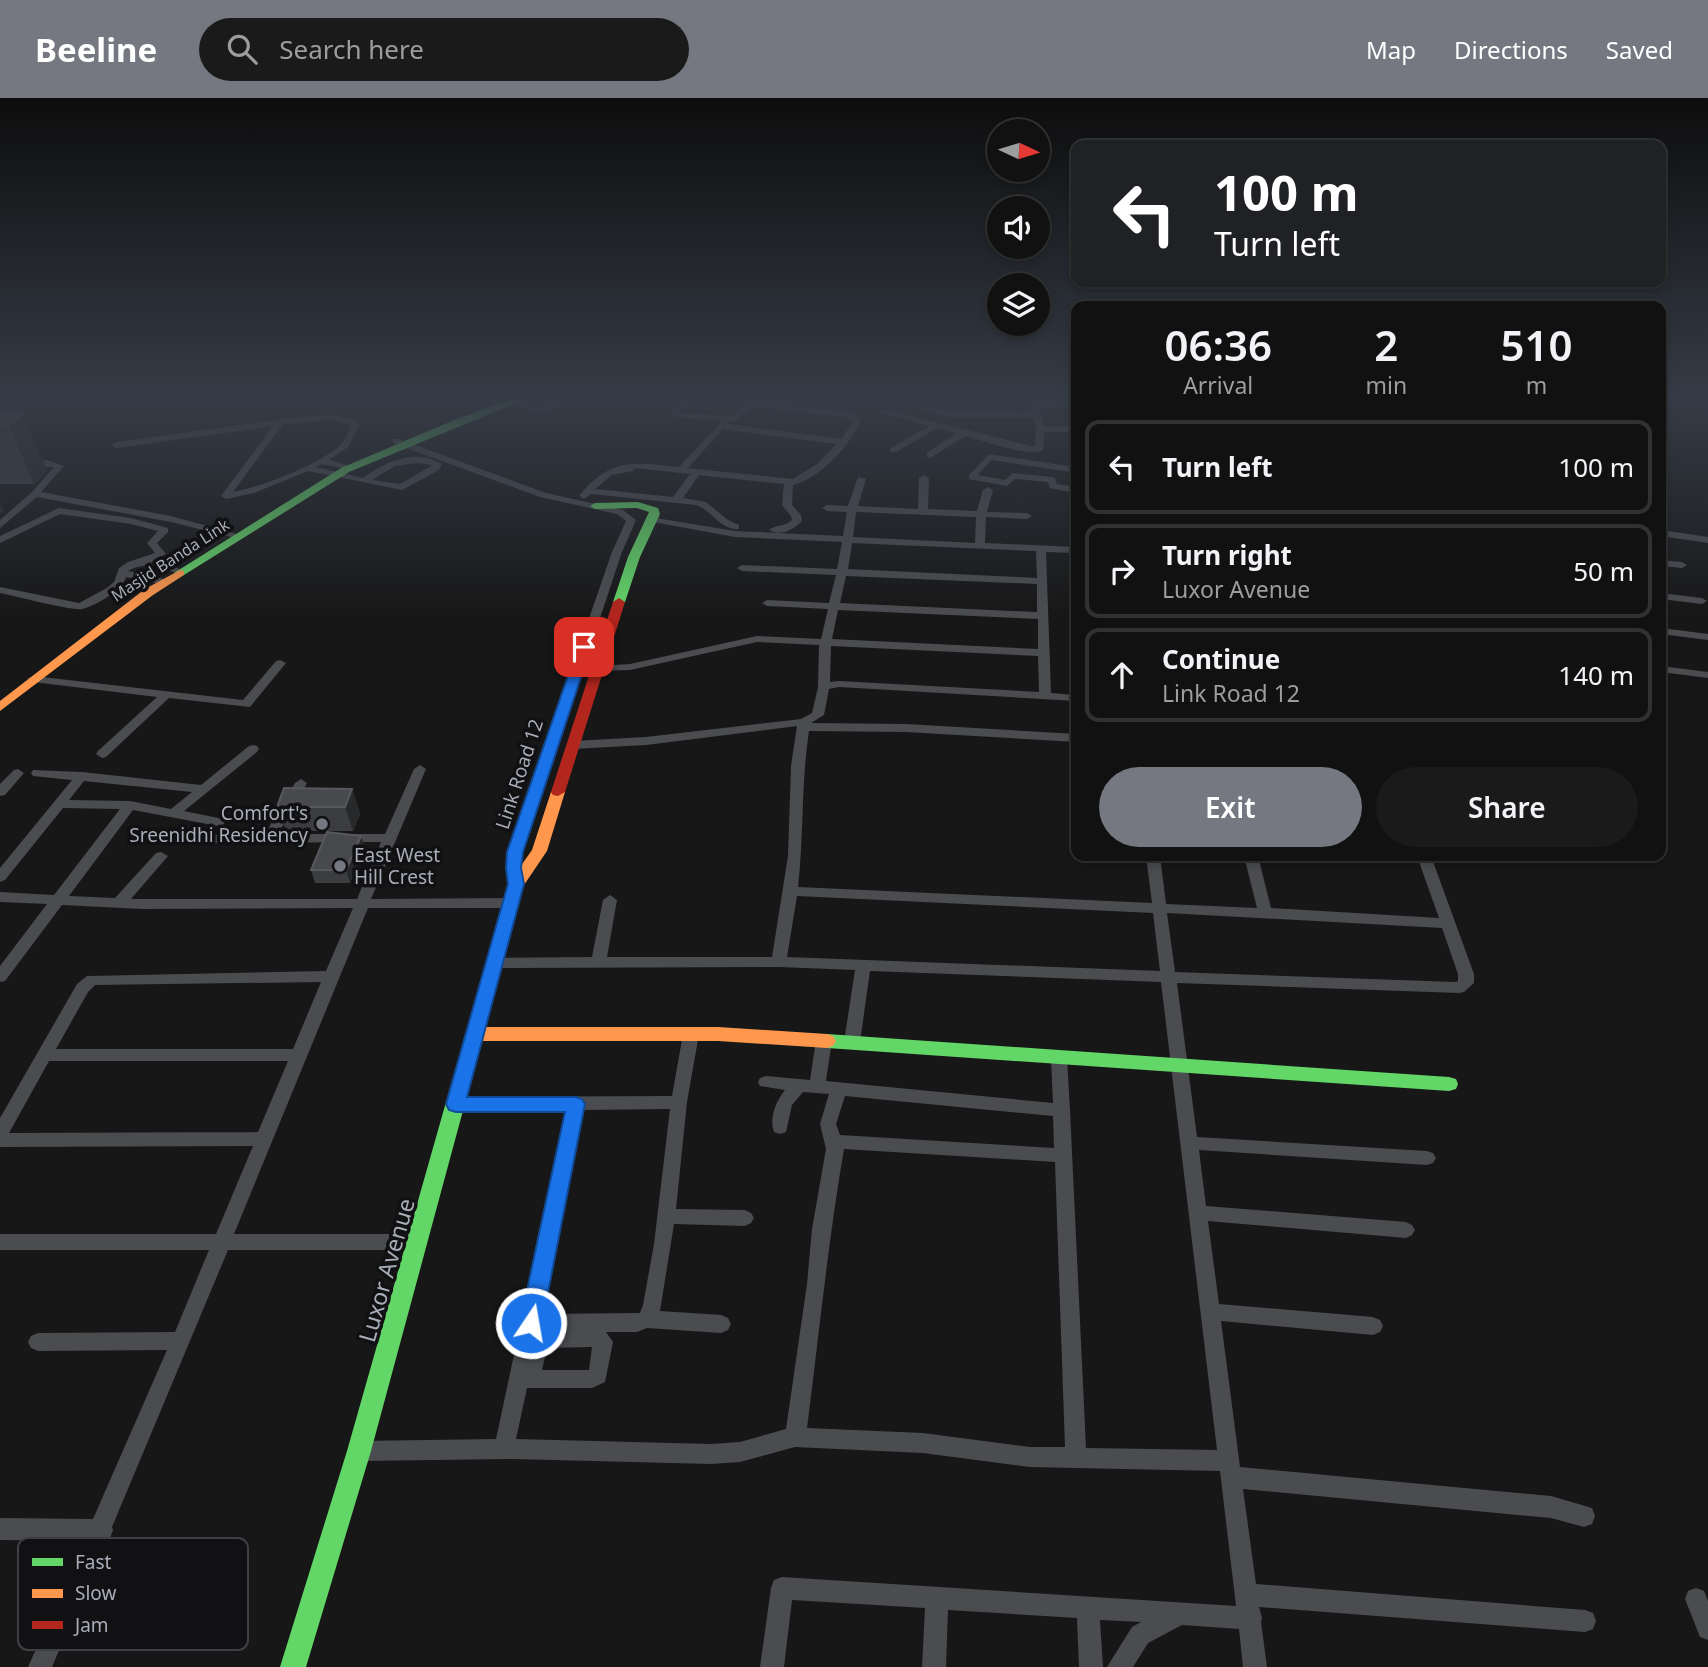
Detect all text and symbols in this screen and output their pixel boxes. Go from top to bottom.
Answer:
search box [199,18,689,81]
text: Beeline [35,27,157,72]
icon: search [223,30,261,68]
text: Search here [279,31,424,67]
text: Map [1366,33,1416,66]
text: Directions [1454,33,1568,66]
text: Saved [1606,33,1673,66]
north arrow [987,119,1050,182]
map controls [987,119,1050,336]
text: 100 m [1214,159,1359,225]
icon: left [1099,168,1190,259]
button: sound [987,196,1050,259]
text: Turn left [1214,222,1340,265]
button: layers [987,273,1050,336]
text: 06:36 [1164,316,1272,373]
text: 2 [1374,316,1398,373]
text: 510 [1501,316,1573,373]
text: Arrival [1183,369,1253,401]
text: min [1365,369,1407,401]
text: m [1526,369,1547,401]
icon: left [1103,448,1141,486]
text: Turn left [1162,449,1273,485]
text: 100 m [1558,449,1634,485]
street label: Masjid Banda Link [107,513,234,606]
text: Turn right [1162,537,1292,573]
icon: right [1103,552,1141,590]
text: 50 m [1573,553,1634,589]
text: Luxor Avenue [1162,573,1310,605]
pin [554,617,614,677]
icon: arrive [565,628,603,666]
text: Continue [1162,641,1280,677]
icon: ahead [1103,656,1141,694]
text: 140 m [1558,657,1634,693]
text: Link Road 12 [1162,677,1300,709]
street label: Link Road 12 [489,716,549,832]
button: Exit [1099,767,1362,847]
button: Share [1376,767,1638,847]
place label: Comfort's Sreenidhi Residency [129,800,308,848]
marker: Comfort's Sreenidhi Residency [314,816,330,832]
place label: East West Hill Crest [354,842,440,890]
marker: East West Hill Crest [332,858,348,874]
street label: Luxor Avenue [350,1194,422,1346]
position arrow [494,1286,568,1360]
legend [18,1538,248,1650]
text: Fast [75,1549,112,1575]
text: Slow [75,1580,116,1606]
text: Jam [73,1612,109,1638]

